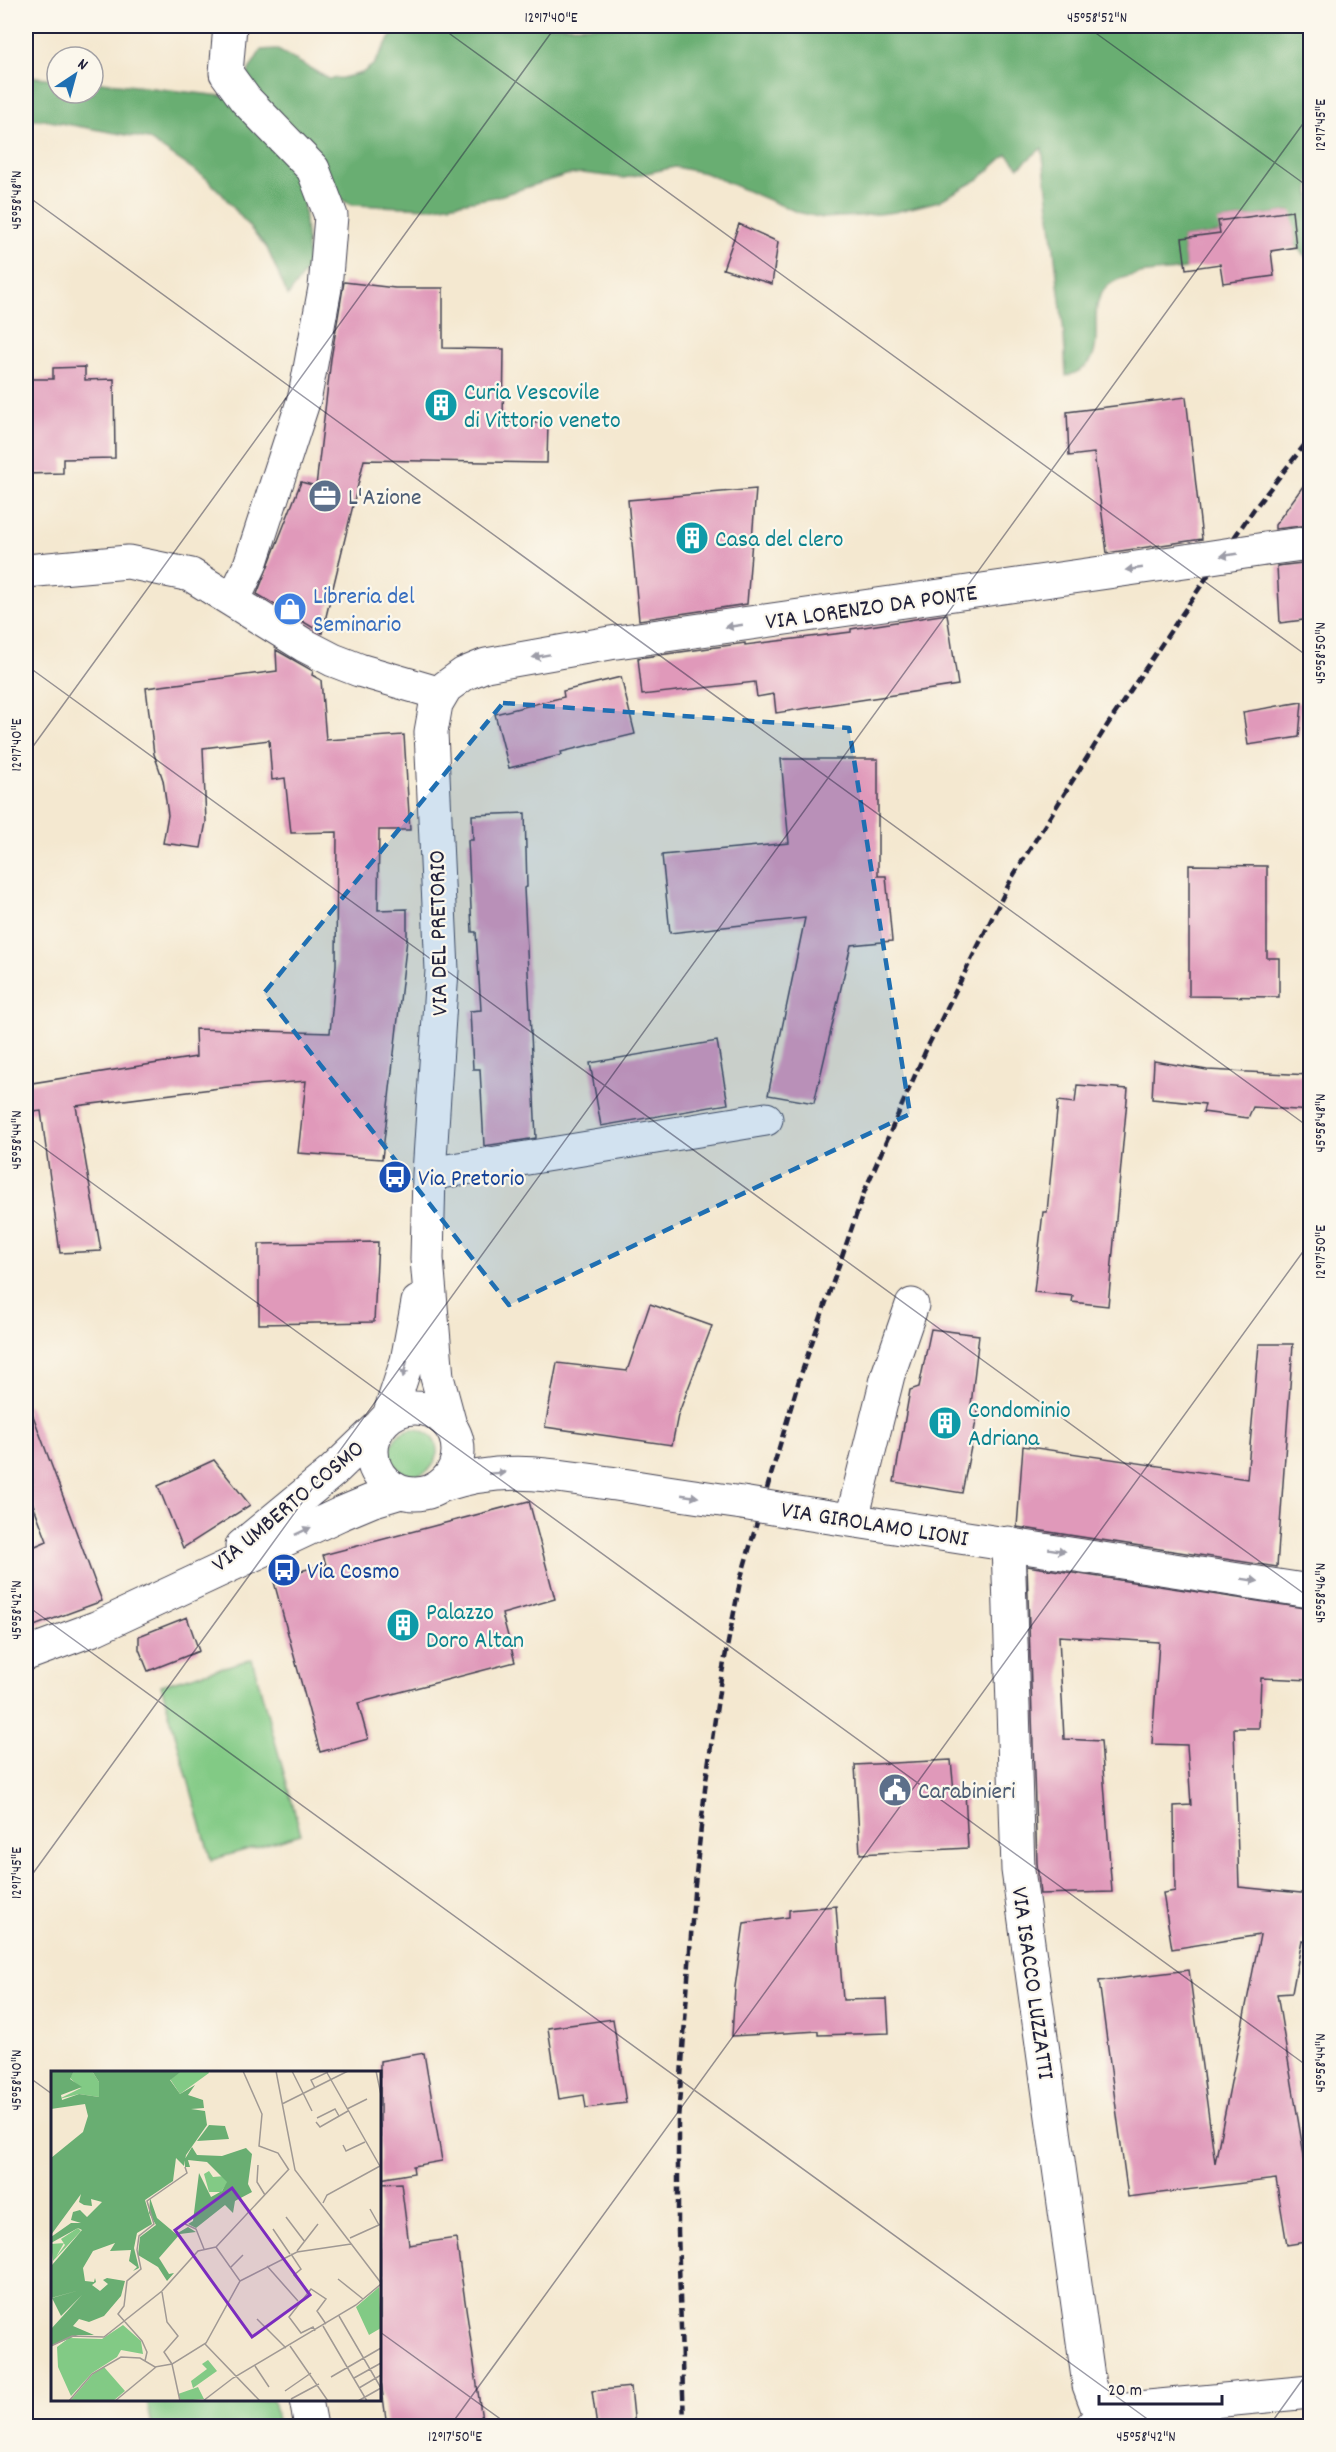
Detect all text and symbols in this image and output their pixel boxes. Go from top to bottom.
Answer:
text: 12°17'40"E [524,8,578,30]
text: 45°58'52"N [1067,8,1127,30]
north arrow [45,45,105,105]
text: N [72,53,92,77]
text: 12°17'45"E [1311,99,1333,151]
text: 45°58'48"N [7,171,29,229]
place label: Curia Vescovile di Vittorio veneto [464,377,621,439]
building icon: Curia Vescovile di Vittorio veneto [423,387,459,423]
office icon: L'Azione [307,478,343,514]
place label: L'Azione [348,482,422,516]
building icon: Casa del clero [674,520,710,556]
place label: Casa del clero [715,524,844,558]
one-way arrow [1219,550,1238,559]
one-way arrow [1125,564,1144,573]
street label: VIA LORENZO DA PONTE [763,577,980,641]
place label: Libreria del Seminario [313,581,415,643]
shop icon: Libreria del Seminario [272,591,308,627]
one-way arrow [724,622,743,631]
text: 45°58'50"N [1311,622,1333,684]
one-way arrow [531,652,550,661]
text: 12°17'40"E [7,718,29,772]
street label: VIA DEL PRETORIO [422,850,458,1016]
text: 45°58'48"N [1311,1094,1333,1152]
text: 45°58'44"N [7,1110,29,1170]
bus stop icon: Via Pretorio [377,1159,413,1195]
place label: Via Pretorio [418,1163,525,1197]
text: 12°17'50"E [1311,1225,1333,1279]
one-way arrow [400,1360,410,1378]
place label: Condominio Adriana [968,1395,1071,1457]
building icon: Condominio Adriana [927,1405,963,1441]
street label: VIA UMBERTO COSMO [205,1433,373,1581]
one-way arrow [488,1468,507,1478]
one-way arrow [681,1491,700,1500]
street label: VIA GIROLAMO LIONI [778,1494,971,1558]
one-way arrow [295,1527,312,1536]
one-way arrow [1047,1546,1066,1555]
bus stop icon: Via Cosmo [266,1552,302,1588]
place label: Via Cosmo [307,1556,400,1590]
text: 45°58'46"N [1311,1563,1333,1623]
one-way arrow [1240,1576,1259,1585]
text: 45°58'42"N [7,1580,29,1640]
place label: Palazzo Doro Altan [426,1597,524,1659]
building icon: Palazzo Doro Altan [385,1607,421,1643]
public building icon: Carabinieri [877,1772,913,1808]
place label: Carabinieri [918,1776,1015,1810]
text: 12°17'45"E [7,1847,29,1899]
street label: VIA ISACCO LUZZATTI [1001,1885,1061,2082]
text: 45°58'44"N [1311,2033,1333,2093]
text: 45°58'40"N [7,2049,29,2111]
inset map [51,2071,381,2401]
scale bar [1099,2368,1222,2406]
text: 20 m [1108,2379,1142,2404]
text: 12°17'50"E [428,2427,482,2449]
text: 45°58'42"N [1116,2427,1176,2449]

